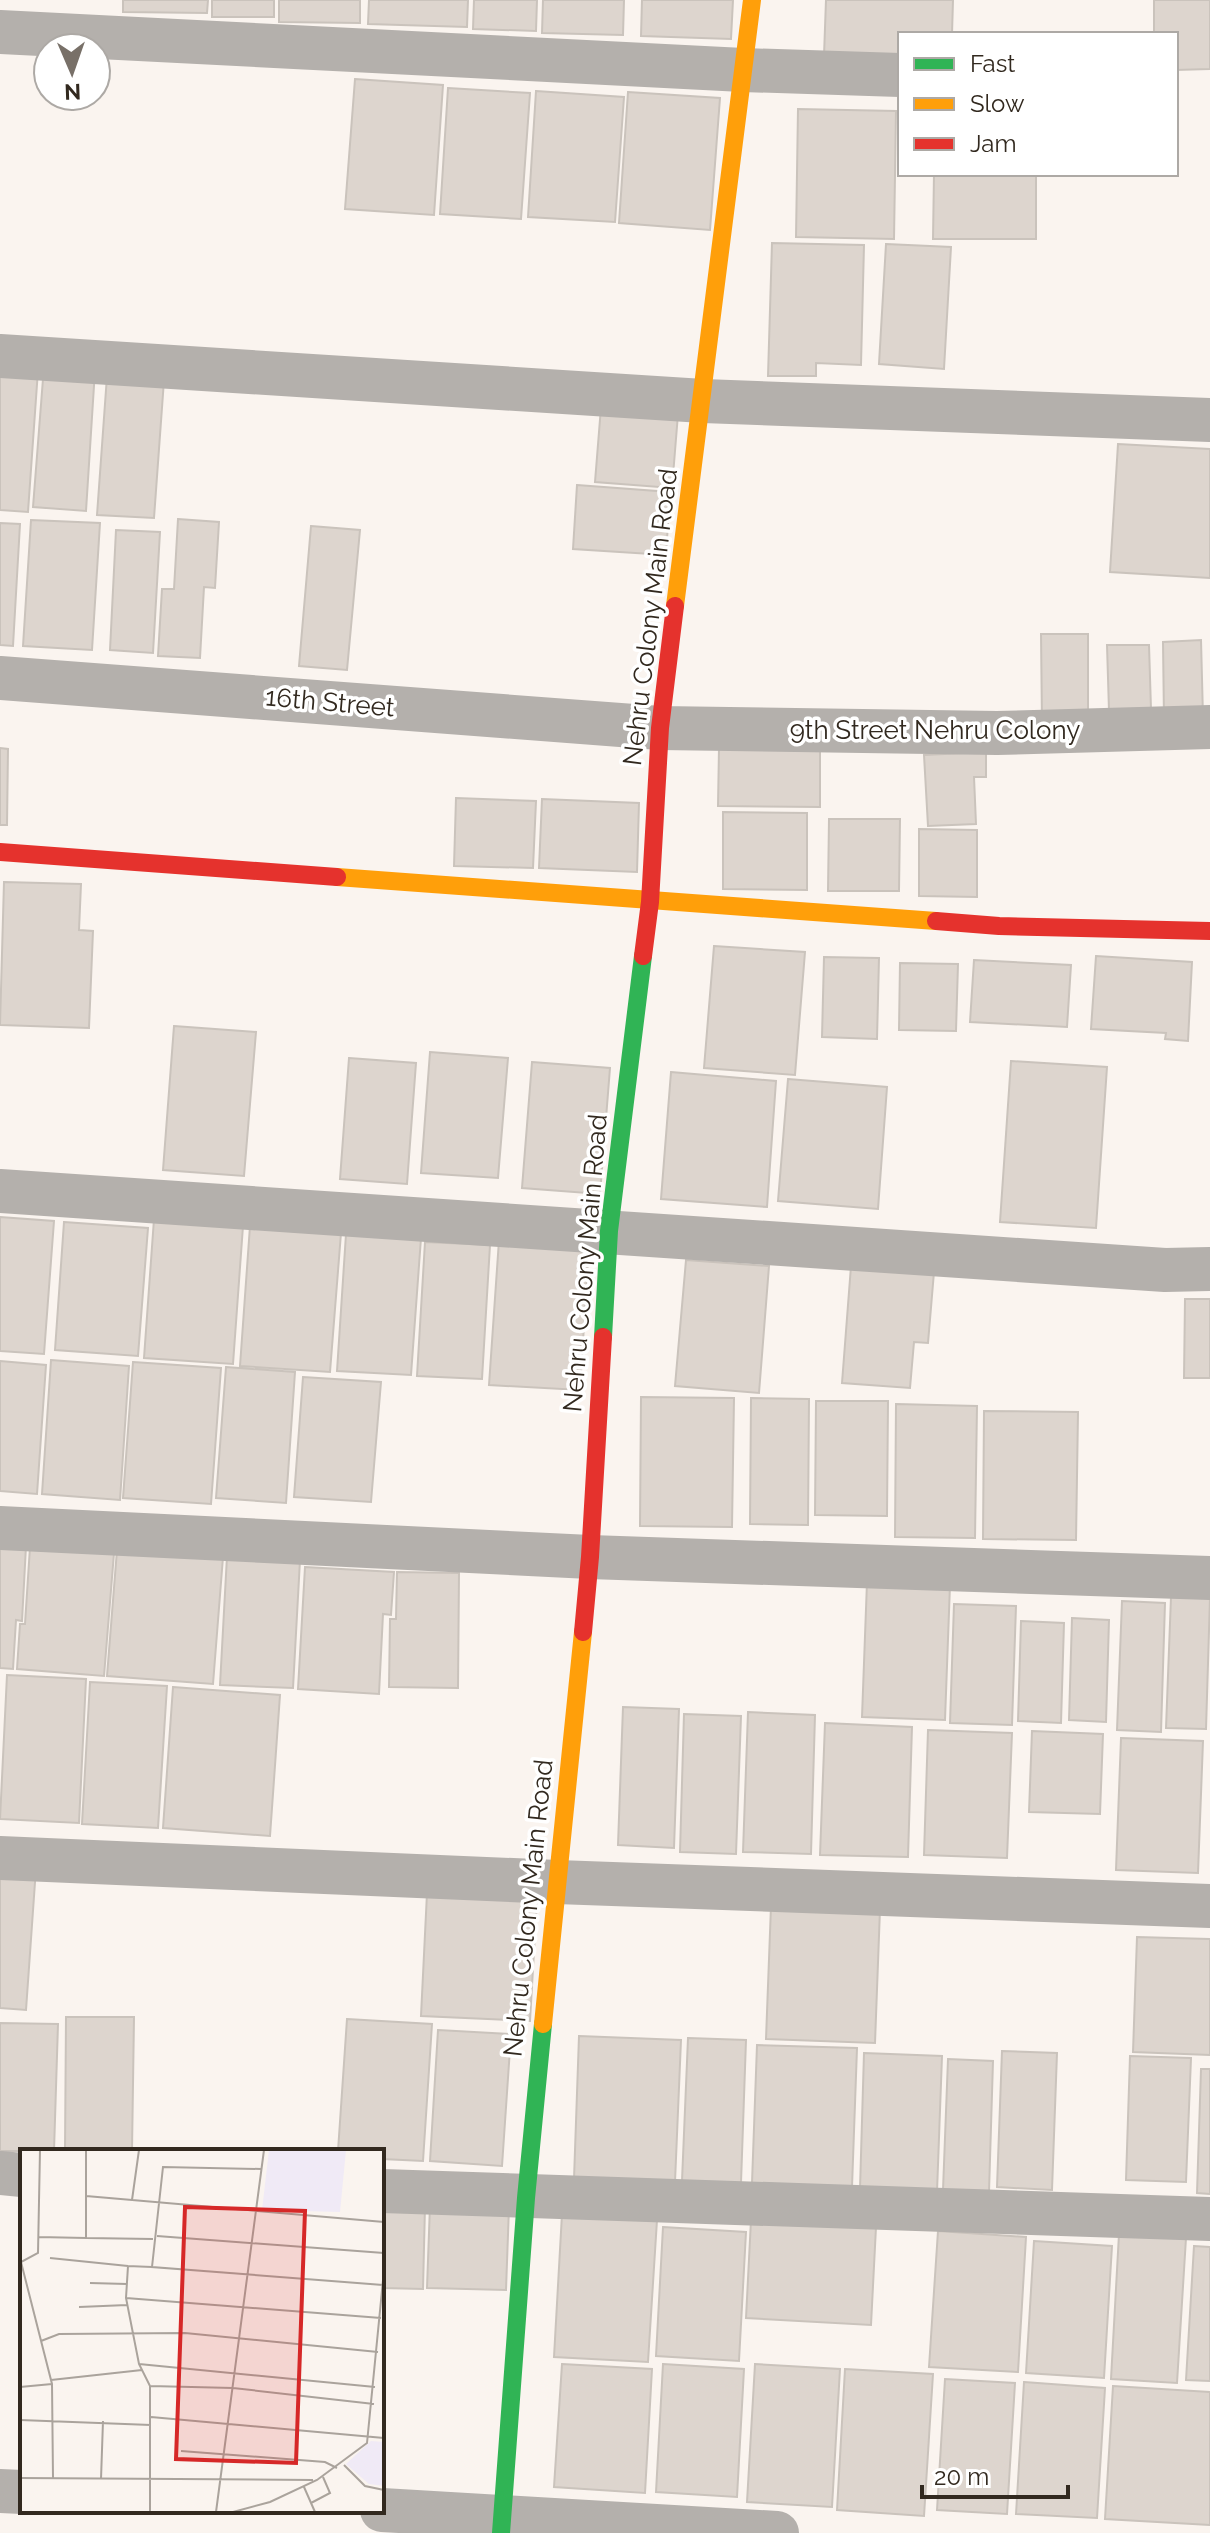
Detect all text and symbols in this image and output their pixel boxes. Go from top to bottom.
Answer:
north arrow [32,32,112,112]
legend [898,32,1178,176]
text: Fast [970,49,1015,78]
text: N [64,79,82,105]
text: Slow [970,89,1025,118]
text: Jam [970,129,1016,158]
street label: Nehru Colony Main Road [617,467,683,767]
street label: 16th Street [264,681,396,723]
street label: 9th Street Nehru Colony [790,715,1080,745]
street label: Nehru Colony Main Road [557,1113,613,1413]
street label: Nehru Colony Main Road [497,1758,559,2058]
inset map [20,2149,384,2513]
scale bar [922,2449,1068,2499]
text: 20 m [934,2462,989,2491]

